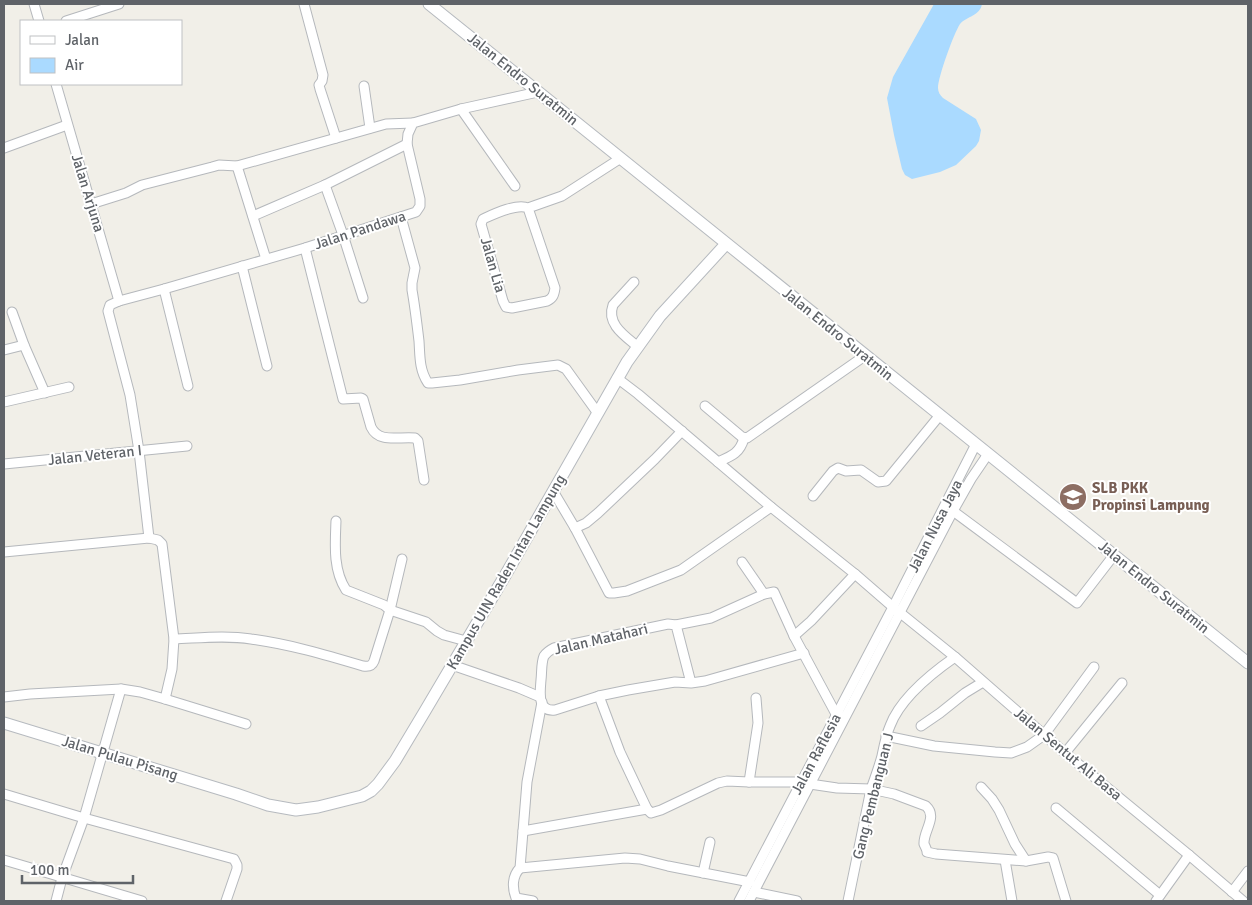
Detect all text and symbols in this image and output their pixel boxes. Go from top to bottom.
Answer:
legend [20,20,182,85]
street label: Jalan Endro Suratmin [464,29,582,129]
text: Jalan [65,31,99,49]
text: Air [65,56,84,74]
street label: Jalan Arjuna [68,152,108,234]
street label: Jalan Pandawa [312,207,408,253]
street label: Jalan Lia [477,235,509,295]
street label: Jalan Endro Suratmin [779,284,897,384]
street label: Jalan Veteran I [47,441,143,469]
street label: Kampus UIN Raden Intan Lampung [443,471,569,673]
street label: Jalan Nusa Jaya [904,477,966,575]
place label: SLB PKK Propinsi Lampung [1092,479,1210,514]
school or university icon: SLB PKK Propinsi Lampung [1058,482,1088,512]
street label: Jalan Endro Suratmin [1095,537,1213,637]
street label: Jalan Matahari [552,619,650,659]
street label: Jalan Sentut Ali Basa [1010,704,1126,804]
street label: Jalan Raflesia [787,711,845,797]
street label: Gang Pembanguan J [849,731,897,861]
street label: Jalan Pulau Pisang [60,732,180,784]
scale bar [22,852,134,884]
text: 100 m [30,861,70,879]

